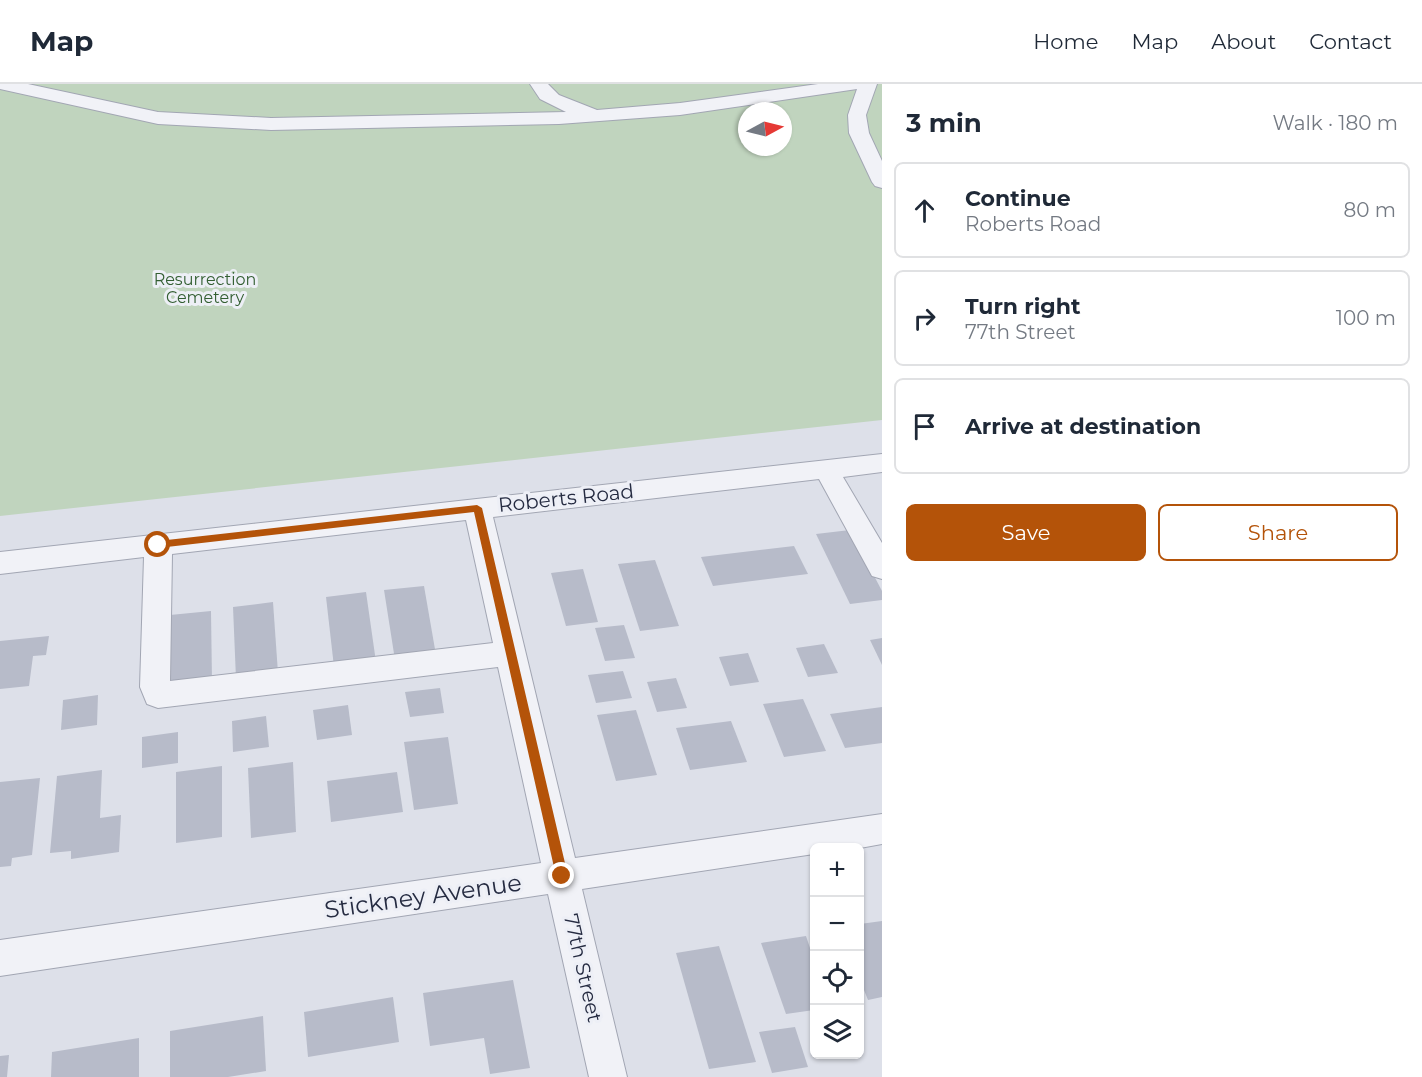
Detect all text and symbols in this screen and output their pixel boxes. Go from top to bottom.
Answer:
text: Map [30,24,93,58]
text: Home [1033,29,1098,54]
text: Map [1131,29,1178,54]
text: About [1211,29,1276,54]
text: Contact [1309,29,1392,54]
north arrow [738,102,792,156]
text: 3 min [906,107,982,139]
text: Walk · 180 m [1273,111,1398,135]
text: Continue [965,185,1071,212]
icon: ahead [908,194,941,227]
text: 80 m [1344,198,1396,222]
text: Roberts Road [965,212,1101,236]
park label: Resurrection Cemetery [154,270,256,307]
text: Turn right [965,293,1080,320]
icon: right [908,302,941,335]
text: 100 m [1336,306,1396,330]
text: 77th Street [965,320,1076,344]
icon: arrive [908,410,941,443]
text: Arrive at destination [965,413,1201,440]
street label: Roberts Road [497,479,635,517]
button: Save [906,504,1146,561]
button: Share [1158,504,1398,561]
route start [144,531,170,557]
map controls [810,843,864,1059]
button: + [810,843,864,897]
route end [548,862,574,888]
street label: Stickney Avenue [323,868,523,924]
button: − [810,897,864,951]
street label: 77th Street [559,911,607,1025]
button: locate [810,951,864,1005]
button: layers [810,1005,864,1059]

